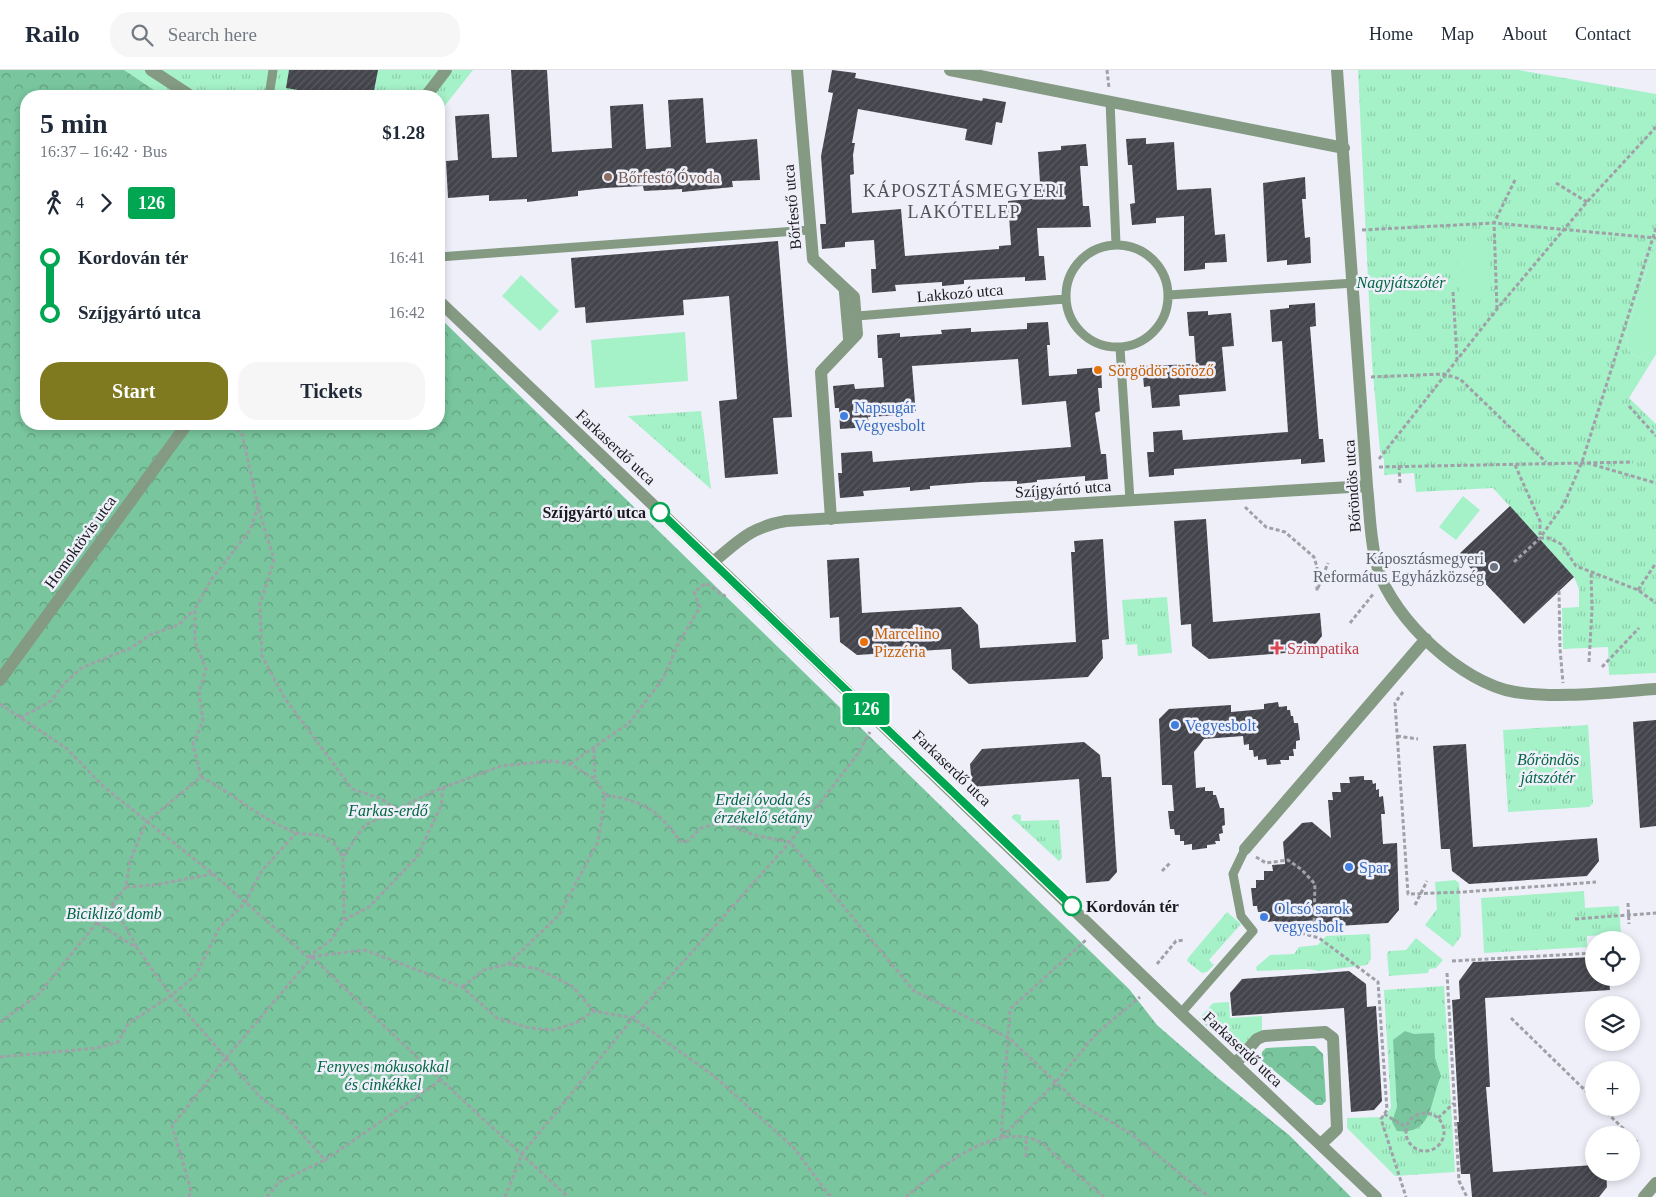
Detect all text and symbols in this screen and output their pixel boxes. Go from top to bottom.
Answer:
search box [110,12,460,57]
text: Railo [25,21,80,47]
icon: search [128,21,156,49]
text: Search here [168,24,257,45]
text: Home [1369,24,1413,44]
text: Map [1441,24,1474,44]
text: About [1502,24,1547,44]
text: Contact [1575,24,1631,44]
text: 5 min [40,108,108,139]
text: $1.28 [382,122,425,143]
text: 16:37 – 16:42 · Bus [40,143,167,160]
street label: Bőrfestő utca [780,164,804,250]
place label: Bőrfestő Óvoda [618,168,720,186]
marker: Bőrfestő Óvoda [602,171,614,183]
district label: KÁPOSZTÁSMEGYERI LAKÓTELEP [863,180,1065,222]
icon: walk [40,189,68,217]
icon: forward [92,189,120,217]
text: 126 [138,193,165,213]
text: 4 [76,194,84,211]
text: Kordován tér [78,247,188,268]
text: 16:41 [389,249,425,266]
park label: Nagyjátszótér [1356,274,1446,292]
street label: Lakkozó utca [916,281,1004,305]
text: Szíjgyártó utca [78,302,201,323]
text: 16:42 [389,304,425,321]
button: Start [40,362,228,420]
button: Tickets [238,362,425,420]
place label: Sörgödör söröző [1108,362,1214,380]
marker: Sörgödör söröző [1092,364,1104,376]
place label: Napsugár Vegyesbolt [854,399,926,435]
street label: Farkaserdő utca [573,406,659,488]
marker: Napsugár Vegyesbolt [838,410,850,422]
street label: Bőröndös utca [1340,439,1364,533]
street label: Szíjgyártó utca [1014,477,1112,502]
street label: Homoktövis utca [41,493,119,591]
marker: Szíjgyártó utca [650,502,670,522]
place label: Szíjgyártó utca [542,504,646,522]
place label: Káposztásmegyeri Református Egyházközség [1313,550,1485,586]
marker: Káposztásmegyeri Református Egyházközség [1488,561,1500,573]
place label: Marcelino Pizzéria [874,625,940,660]
marker: Marcelino Pizzéria [858,636,870,648]
place label: Szimpatika [1287,640,1359,658]
marker: Szimpatika [1271,642,1283,654]
line badge: 126 [837,693,895,725]
text: 126 [853,699,880,719]
place label: Vegyesbolt [1185,717,1257,735]
marker: Vegyesbolt [1169,719,1181,731]
street label: Farkaserdő utca [910,727,994,809]
park label: Bőröndös játszótér [1517,751,1579,787]
park label: Erdei óvoda és érzékelő sétány [714,791,813,827]
park label: Farkas-erdő [347,802,429,819]
place label: Spar [1359,859,1389,877]
marker: Spar [1343,861,1355,873]
marker: Kordován tér [1062,896,1082,916]
place label: Kordován tér [1086,898,1179,915]
place label: Olcsó sarok vegyesbolt [1274,900,1350,936]
park label: Bicikliző domb [66,905,162,922]
marker: Olcsó sarok vegyesbolt [1258,911,1270,923]
map controls [1585,931,1640,1181]
button: locate [1585,931,1640,986]
button: layers [1585,996,1640,1051]
street label: Farkaserdő utca [1200,1008,1286,1090]
park label: Fenyves mókusokkal és cinkékkel [316,1058,450,1093]
button: + [1585,1061,1640,1116]
button: − [1585,1126,1640,1181]

